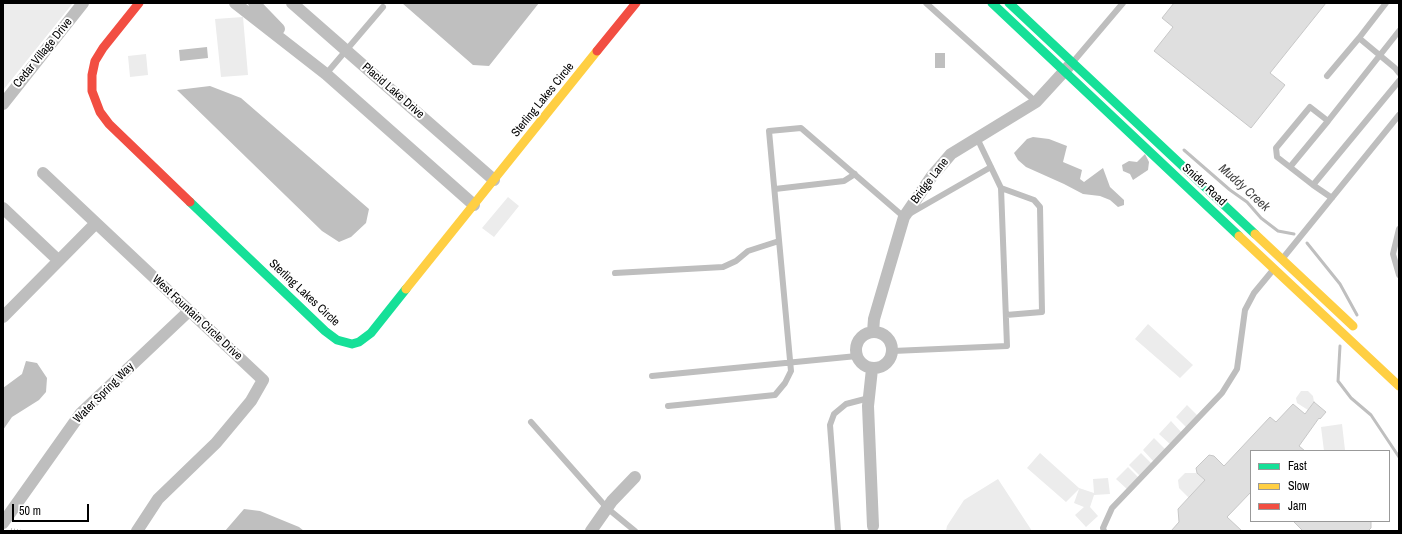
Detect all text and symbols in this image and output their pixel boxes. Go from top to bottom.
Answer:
street label: Cedar Village Drive [10,15,76,91]
street label: Placid Lake Drive [359,60,427,122]
street label: Sterling Lakes Circle [509,60,577,140]
street label: Bridge Lane [908,155,952,207]
street label: Snider Road [1179,161,1229,209]
water label: Muddy Creek [1215,161,1273,215]
street label: Sterling Lakes Circle [266,257,342,329]
street label: West Fountain Circle Drive [149,272,245,364]
street label: Water Spring Way [71,360,137,426]
legend [1250,450,1390,522]
text: Fast [1288,458,1307,474]
text: Slow [1288,478,1309,494]
scale bar [14,496,91,522]
text: Jam [1288,498,1307,514]
text: 50 m [19,503,41,519]

